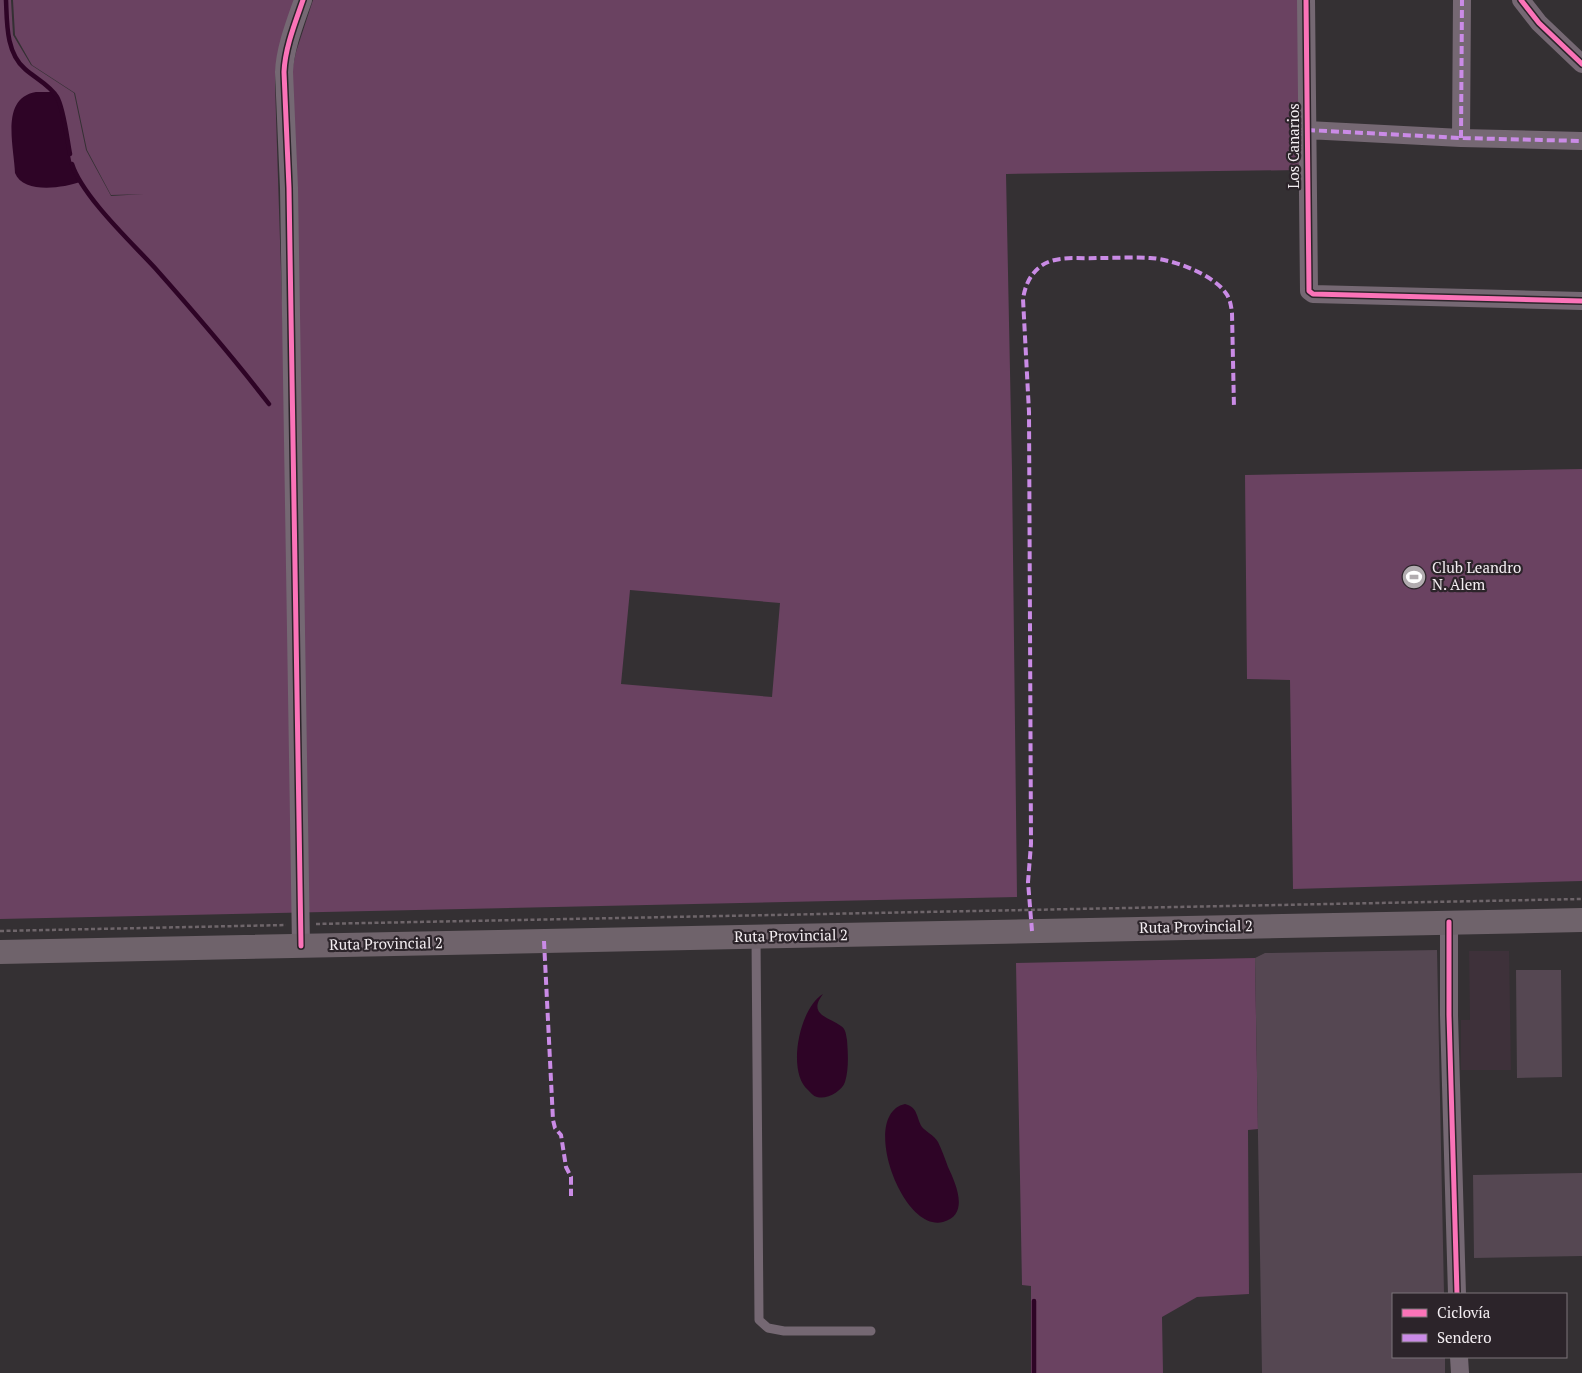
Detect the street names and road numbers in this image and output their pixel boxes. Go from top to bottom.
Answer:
street label: Los Canarios [1283,103,1303,189]
street label: Ruta Provincial 2 [1139,915,1253,937]
street label: Ruta Provincial 2 [734,924,848,946]
street label: Ruta Provincial 2 [329,932,443,954]

